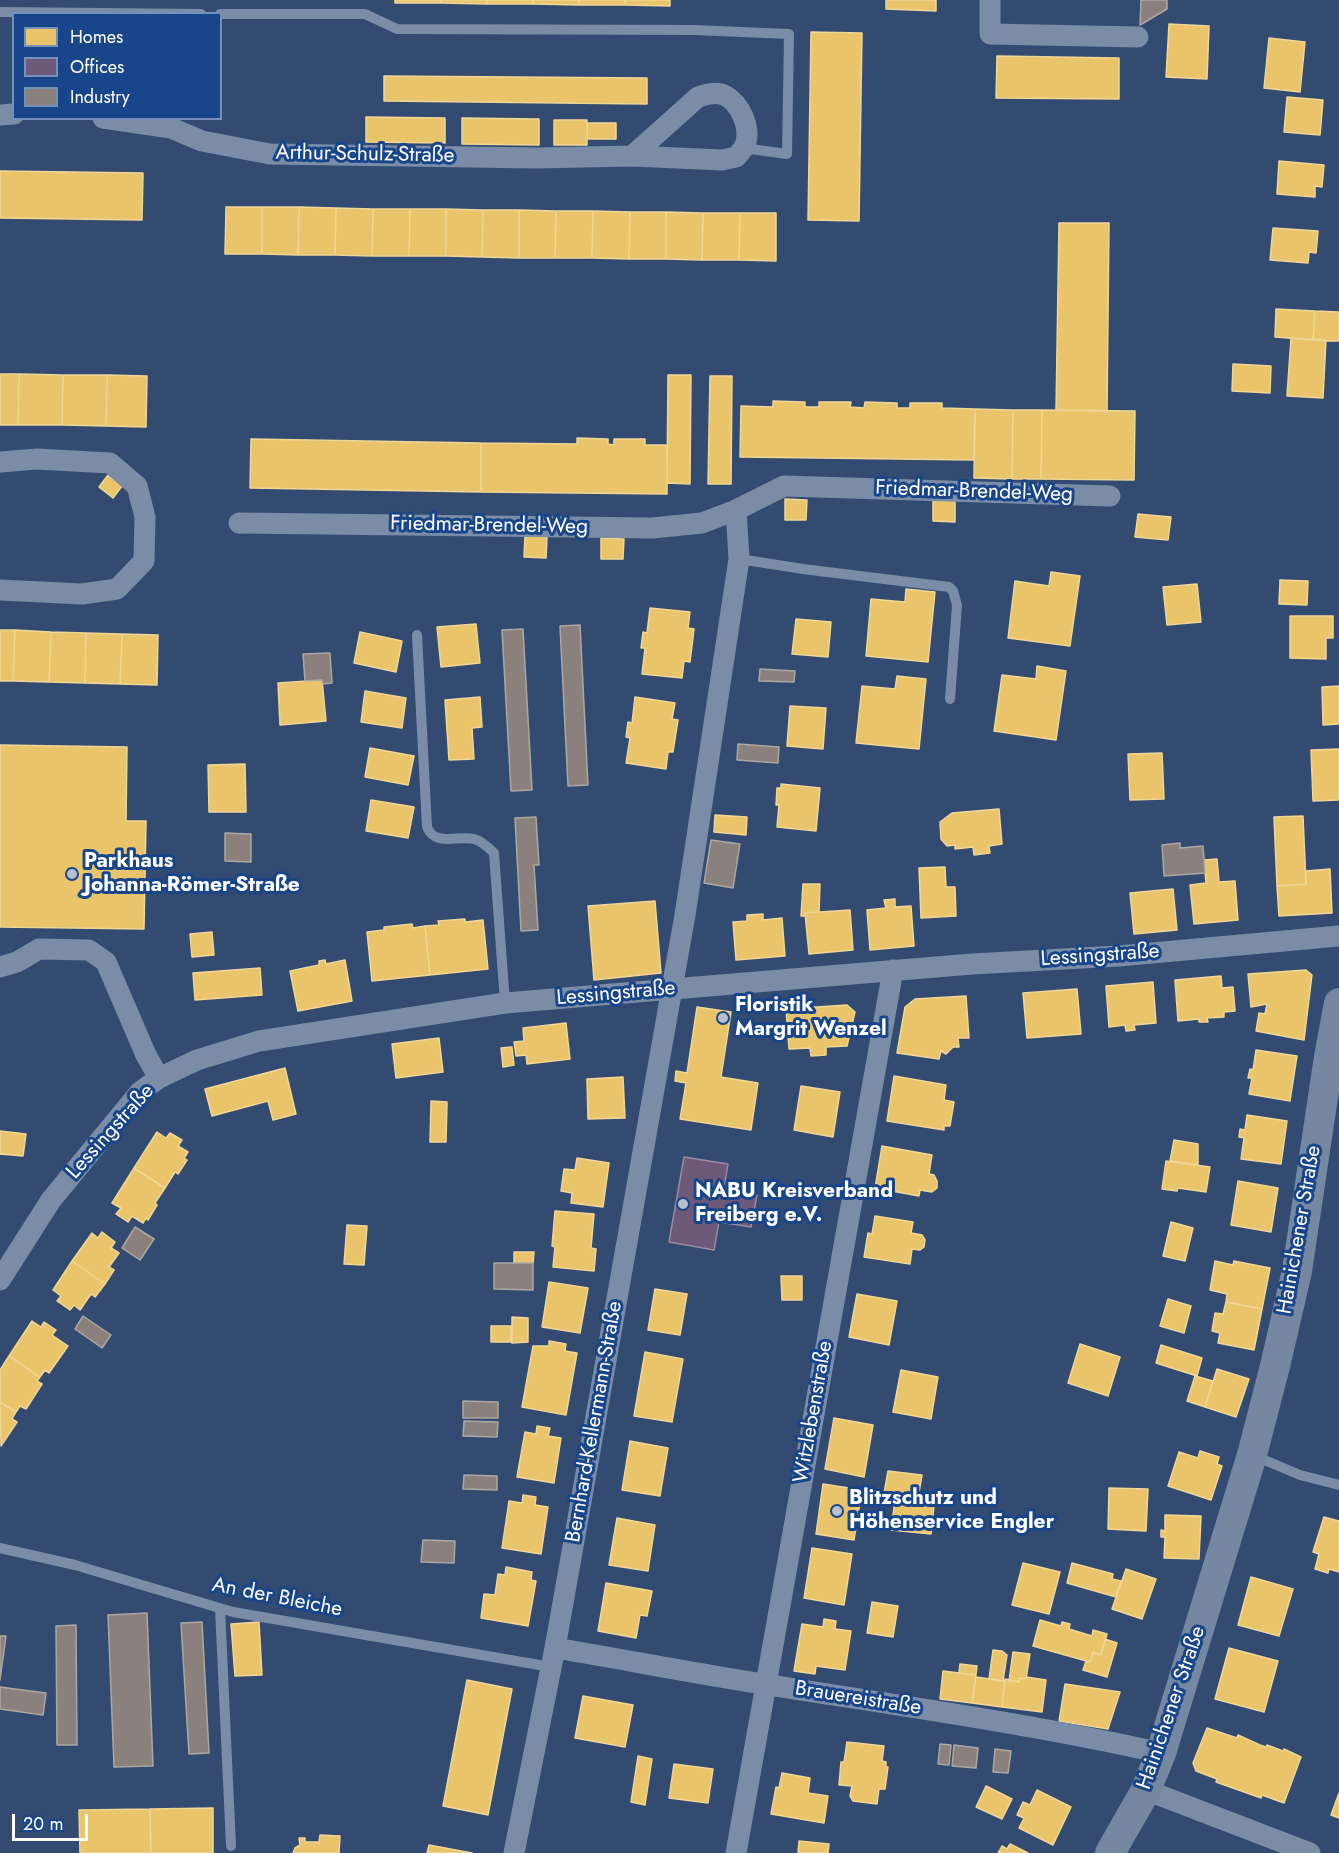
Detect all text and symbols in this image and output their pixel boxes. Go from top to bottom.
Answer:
legend [12,12,222,120]
text: Homes [70,24,123,50]
text: Offices [70,54,124,80]
text: Industry [70,84,130,110]
street label: Arthur-Schulz-Straße [275,141,455,169]
street label: Friedmar-Brendel-Weg [875,476,1073,508]
street label: Friedmar-Brendel-Weg [390,512,588,540]
place label: Parkhaus Johanna-Römer-Straße [84,849,300,899]
marker: Parkhaus Johanna-Römer-Straße [65,867,79,881]
street label: Lessingstraße [1040,939,1160,973]
street label: Lessingstraße [556,976,676,1012]
place label: Floristik Margrit Wenzel [735,993,887,1043]
marker: Floristik Margrit Wenzel [716,1011,730,1025]
street label: Lessingstraße [62,1079,160,1185]
street label: Hainichener Straße [1273,1144,1327,1316]
place label: NABU Kreisverband Freiberg e.V. [695,1179,893,1229]
marker: NABU Kreisverband Freiberg e.V. [676,1197,690,1211]
street label: Bernhard-Kellermann-Straße [561,1299,629,1545]
street label: Witzlebenstraße [789,1339,839,1485]
place label: Blitzschutz und Höhenservice Engler [849,1486,1054,1536]
marker: Blitzschutz und Höhenservice Engler [830,1504,844,1518]
street label: An der Bleiche [210,1573,344,1623]
street label: Hainichener Straße [1132,1623,1212,1793]
street label: Brauereistraße [793,1677,923,1721]
scale bar [15,1802,92,1840]
text: 20 m [23,1811,63,1837]

